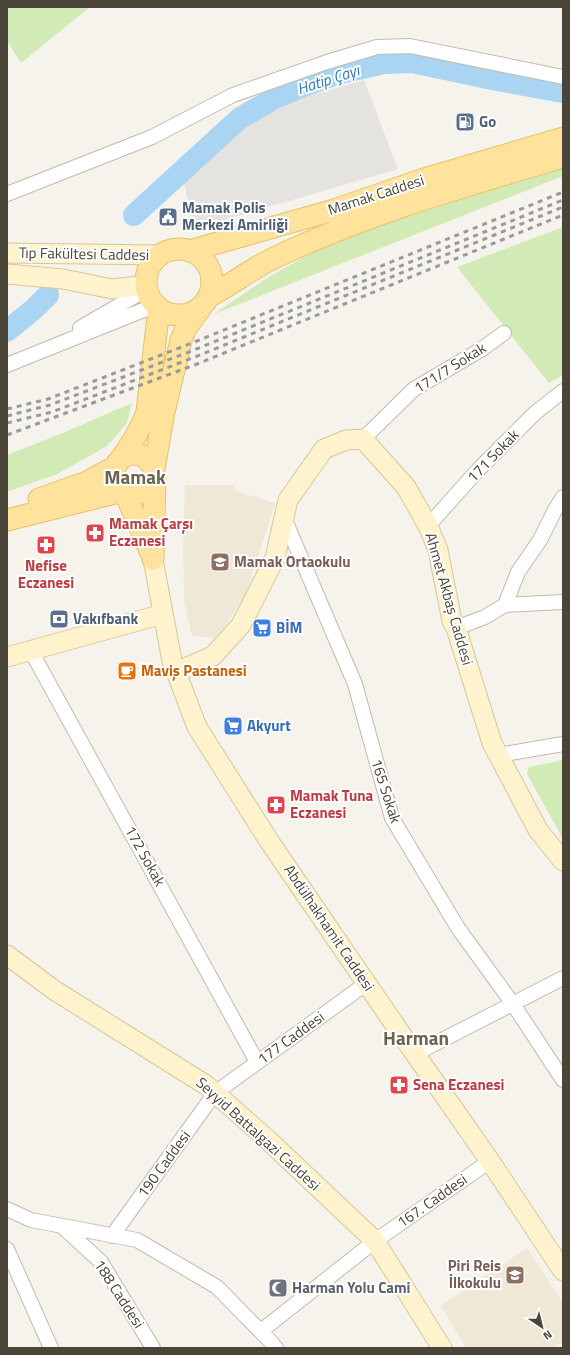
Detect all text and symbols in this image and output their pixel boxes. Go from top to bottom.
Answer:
water label: Hatip Çayı [294,57,364,100]
place label: Go [479,110,496,133]
fuel station icon: Go [454,111,476,133]
street label: Mamak Caddesi [325,168,427,221]
place label: Mamak Polis Merkezi Amirliği [182,196,288,236]
public building icon: Mamak Polis Merkezi Amirliği [157,206,179,228]
street label: Tıp Fakültesi Caddesi [19,241,149,266]
street label: 171/7 Sokak [409,336,490,399]
street label: 171 Sokak [461,424,524,488]
district label: Mamak [104,462,166,491]
place label: Mamak Çarşı Eczanesi [109,512,193,552]
pharmacy icon: Mamak Çarşı Eczanesi [84,522,106,544]
street label: Ahmet Akbaş Caddesi [420,530,479,668]
pharmacy icon: Nefise Eczanesi [35,534,57,556]
place label: Mamak Ortaokulu [234,550,351,573]
school or university icon: Mamak Ortaokulu [209,551,231,573]
place label: Nefise Eczanesi [18,554,74,594]
place label: Vakıfbank [73,607,138,630]
bank icon: Vakıfbank [48,608,70,630]
place label: BİM [276,616,302,639]
supermarket icon: BİM [251,617,273,639]
place label: Maviş Pastanesi [141,659,247,682]
cafe icon: Maviş Pastanesi [116,660,138,682]
place label: Akyurt [247,714,291,737]
supermarket icon: Akyurt [222,715,244,737]
street label: 165 Sokak [365,756,408,826]
place label: Mamak Tuna Eczanesi [290,784,373,824]
pharmacy icon: Mamak Tuna Eczanesi [265,794,287,816]
street label: 172 Sokak [119,821,172,890]
street label: Abdülhakhamit Caddesi [278,860,380,996]
street label: 177 Caddesi [252,1005,329,1070]
district label: Harman [383,1023,449,1052]
street label: Seyyid Battalgazi Caddesi [191,1071,326,1196]
place label: Sena Eczanesi [413,1073,504,1096]
pharmacy icon: Sena Eczanesi [388,1074,410,1096]
street label: 190 Caddesi [131,1125,196,1202]
street label: 167. Caddesi [392,1168,472,1233]
place label: Piri Reis İlkokulu [448,1254,501,1294]
street label: 188 Caddesi [89,1255,150,1333]
school or university icon: Piri Reis İlkokulu [504,1264,526,1286]
place label: Harman Yolu Cami [292,1276,410,1299]
mosque icon: Harman Yolu Cami [267,1277,289,1299]
north arrow [522,1307,562,1347]
text: N [540,1326,555,1344]

